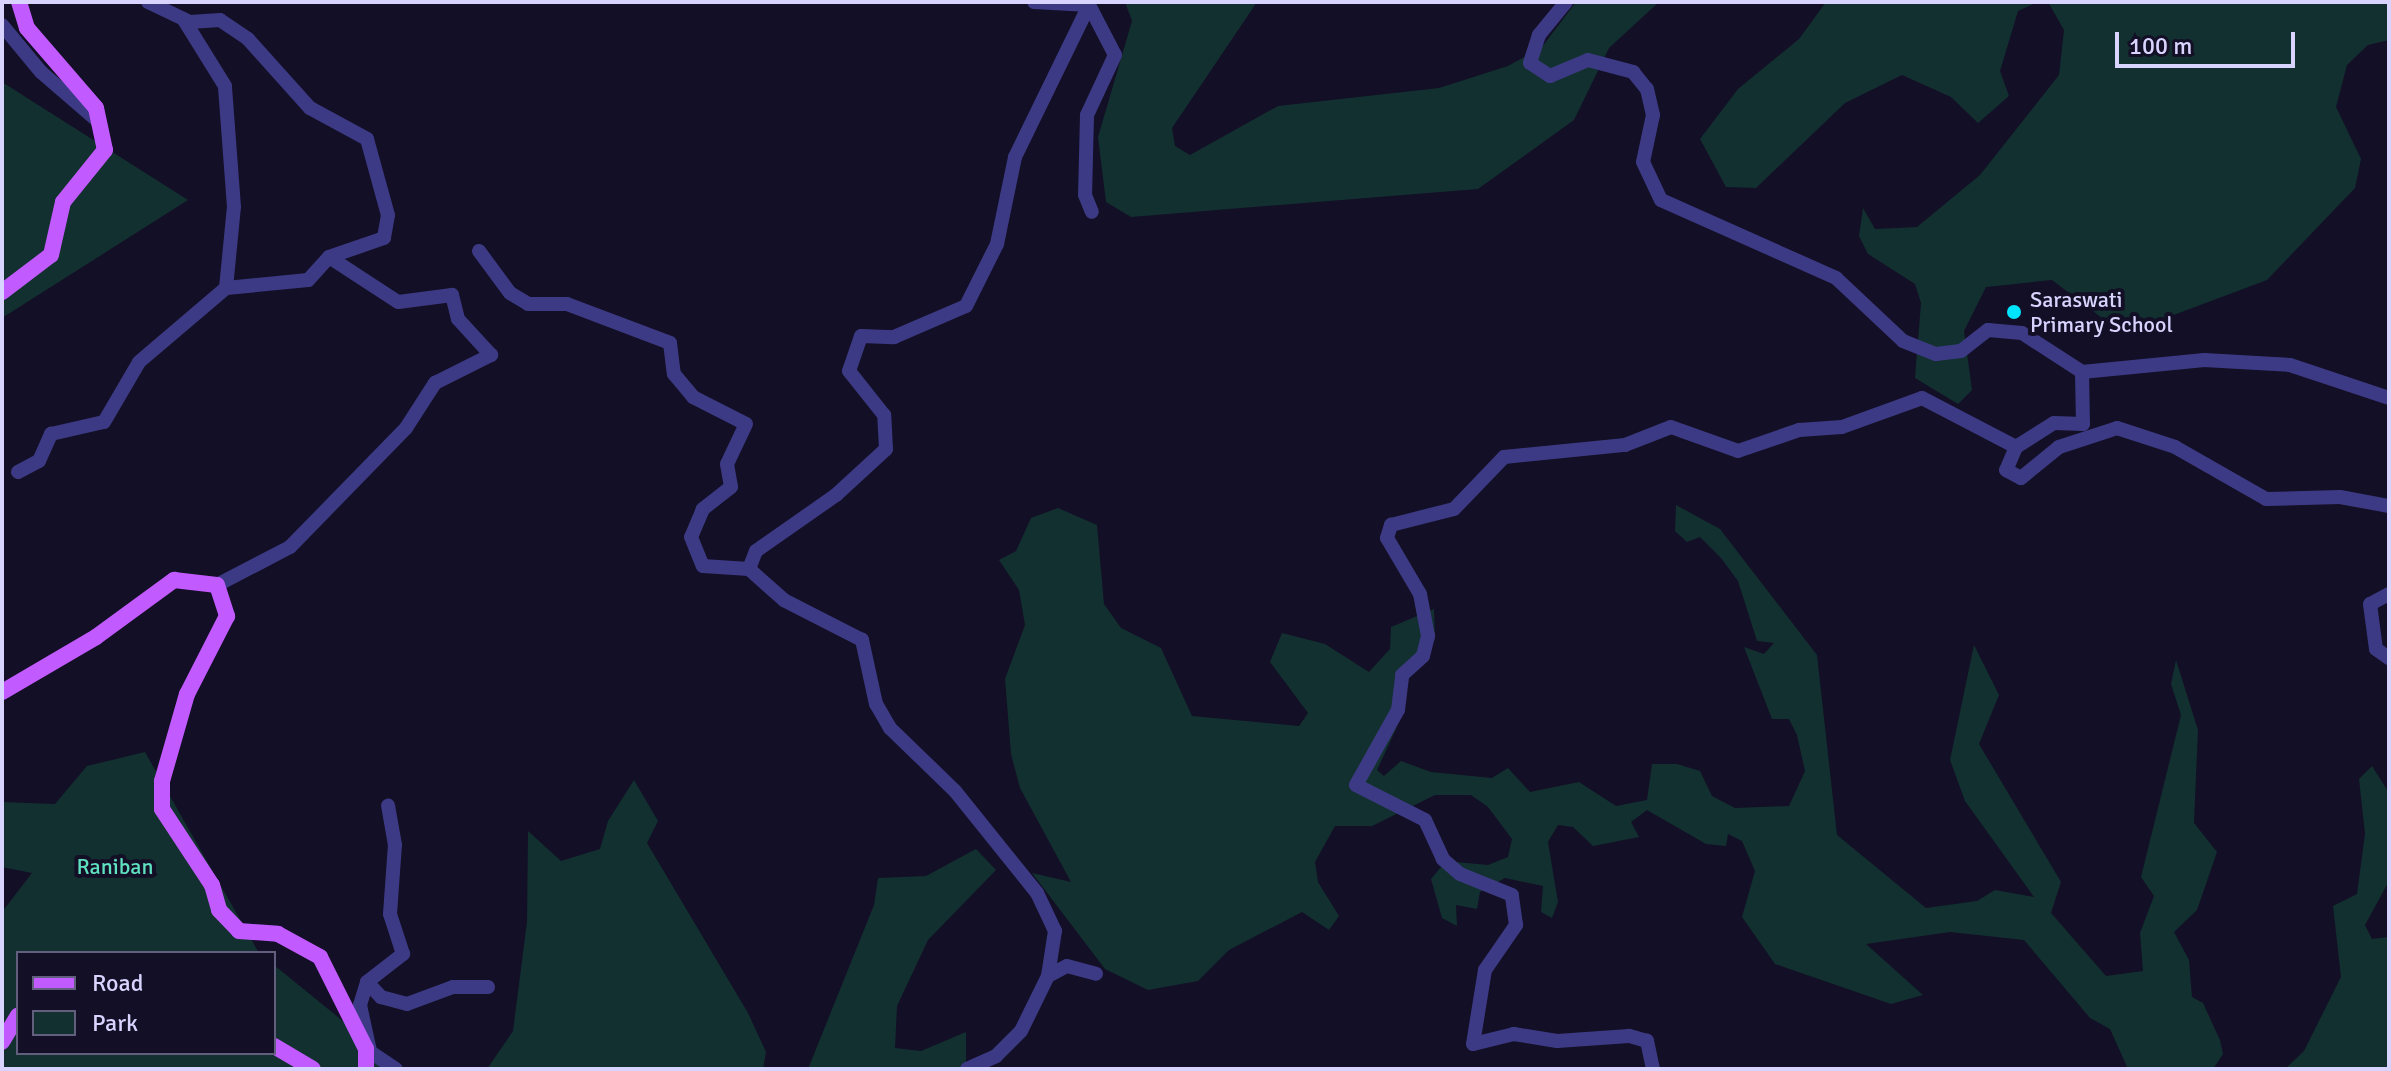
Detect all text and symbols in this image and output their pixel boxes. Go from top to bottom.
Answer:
scale bar [2119,16,2299,66]
text: 100 m [2129,31,2192,61]
place label: Saraswati Primary School [2030,286,2173,338]
marker: Saraswati Primary School [2005,303,2023,321]
park label: Raniban [77,854,153,880]
legend [16,951,276,1055]
text: Road [92,968,143,998]
text: Park [92,1008,138,1038]

